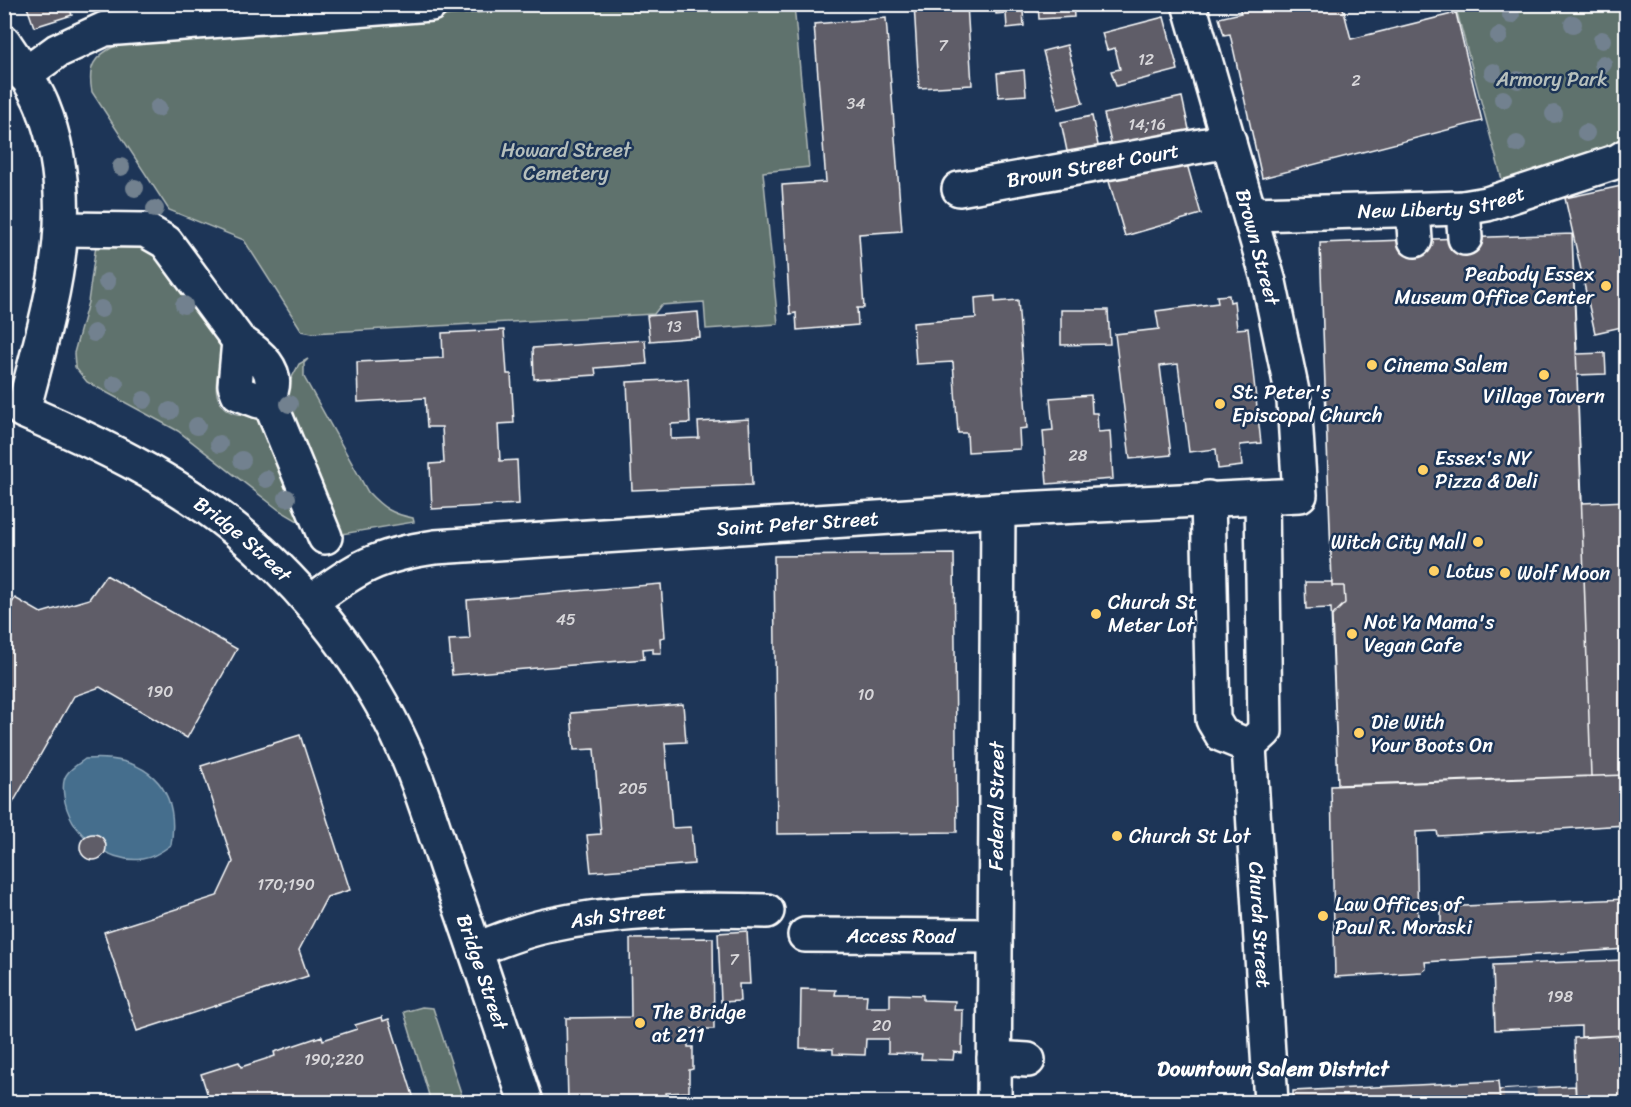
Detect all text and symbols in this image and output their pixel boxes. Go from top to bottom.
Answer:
house number: 7 [938,31,948,60]
house number: 12 [1138,45,1154,74]
park label: Armory Park [1495,62,1608,97]
house number: 2 [1351,66,1361,95]
house number: 34 [847,89,865,118]
house number: 14;16 [1128,110,1166,139]
park label: Howard Street Cemetery [501,133,632,191]
street label: Brown Street Court [1004,133,1182,198]
street label: New Liberty Street [1357,176,1530,229]
street label: Brown Street [1225,185,1290,310]
place label: Peabody Essex Museum Office Center [1394,257,1595,315]
marker: Peabody Essex Museum Office Center [1599,279,1613,293]
house number: 13 [666,312,682,341]
place label: Cinema Salem [1384,348,1508,383]
marker: Cinema Salem [1365,358,1379,372]
marker: Village Tavern [1537,368,1551,382]
place label: St. Peter's Episcopal Church [1232,375,1382,433]
place label: Village Tavern [1483,379,1605,414]
marker: St. Peter's Episcopal Church [1213,397,1227,411]
house number: 28 [1069,441,1088,470]
place label: Essex's NY Pizza & Deli [1435,441,1539,499]
marker: Essex's NY Pizza & Deli [1416,463,1430,477]
street label: Bridge Street [186,487,301,591]
street label: Saint Peter Street [715,501,880,546]
place label: Witch City Mall [1331,525,1467,560]
marker: Witch City Mall [1471,535,1485,549]
place label: Lotus [1446,554,1495,589]
place label: Wolf Moon [1517,556,1610,591]
marker: Lotus [1427,564,1441,578]
marker: Wolf Moon [1498,566,1512,580]
place label: Church St Meter Lot [1108,585,1197,643]
house number: 45 [556,605,576,634]
place label: Not Ya Mama's Vegan Cafe [1364,605,1495,663]
marker: Church St Meter Lot [1089,607,1103,621]
marker: Not Ya Mama's Vegan Cafe [1345,627,1359,641]
house number: 190 [147,677,173,706]
house number: 10 [858,680,874,709]
place label: Die With Your Boots On [1371,705,1493,763]
marker: Die With Your Boots On [1352,726,1366,740]
street label: Federal Street [979,740,1014,871]
house number: 205 [618,774,648,803]
place label: Church St Lot [1129,819,1251,854]
marker: Church St Lot [1110,829,1124,843]
street label: Church Street [1238,861,1281,989]
house number: 170;190 [257,870,315,899]
place label: Law Offices of Paul R. Moraski [1335,887,1473,945]
street label: Ash Street [567,894,667,939]
street label: Bridge Street [446,909,518,1035]
marker: Law Offices of Paul R. Moraski [1316,909,1330,923]
street label: Access Road [845,918,957,954]
house number: 7 [729,945,739,974]
house number: 198 [1547,982,1574,1011]
place label: The Bridge at 211 [652,995,746,1053]
house number: 20 [872,1011,892,1040]
marker: The Bridge at 211 [633,1016,647,1030]
house number: 190;220 [304,1045,364,1074]
district label: Downtown Salem District [1157,1050,1390,1088]

